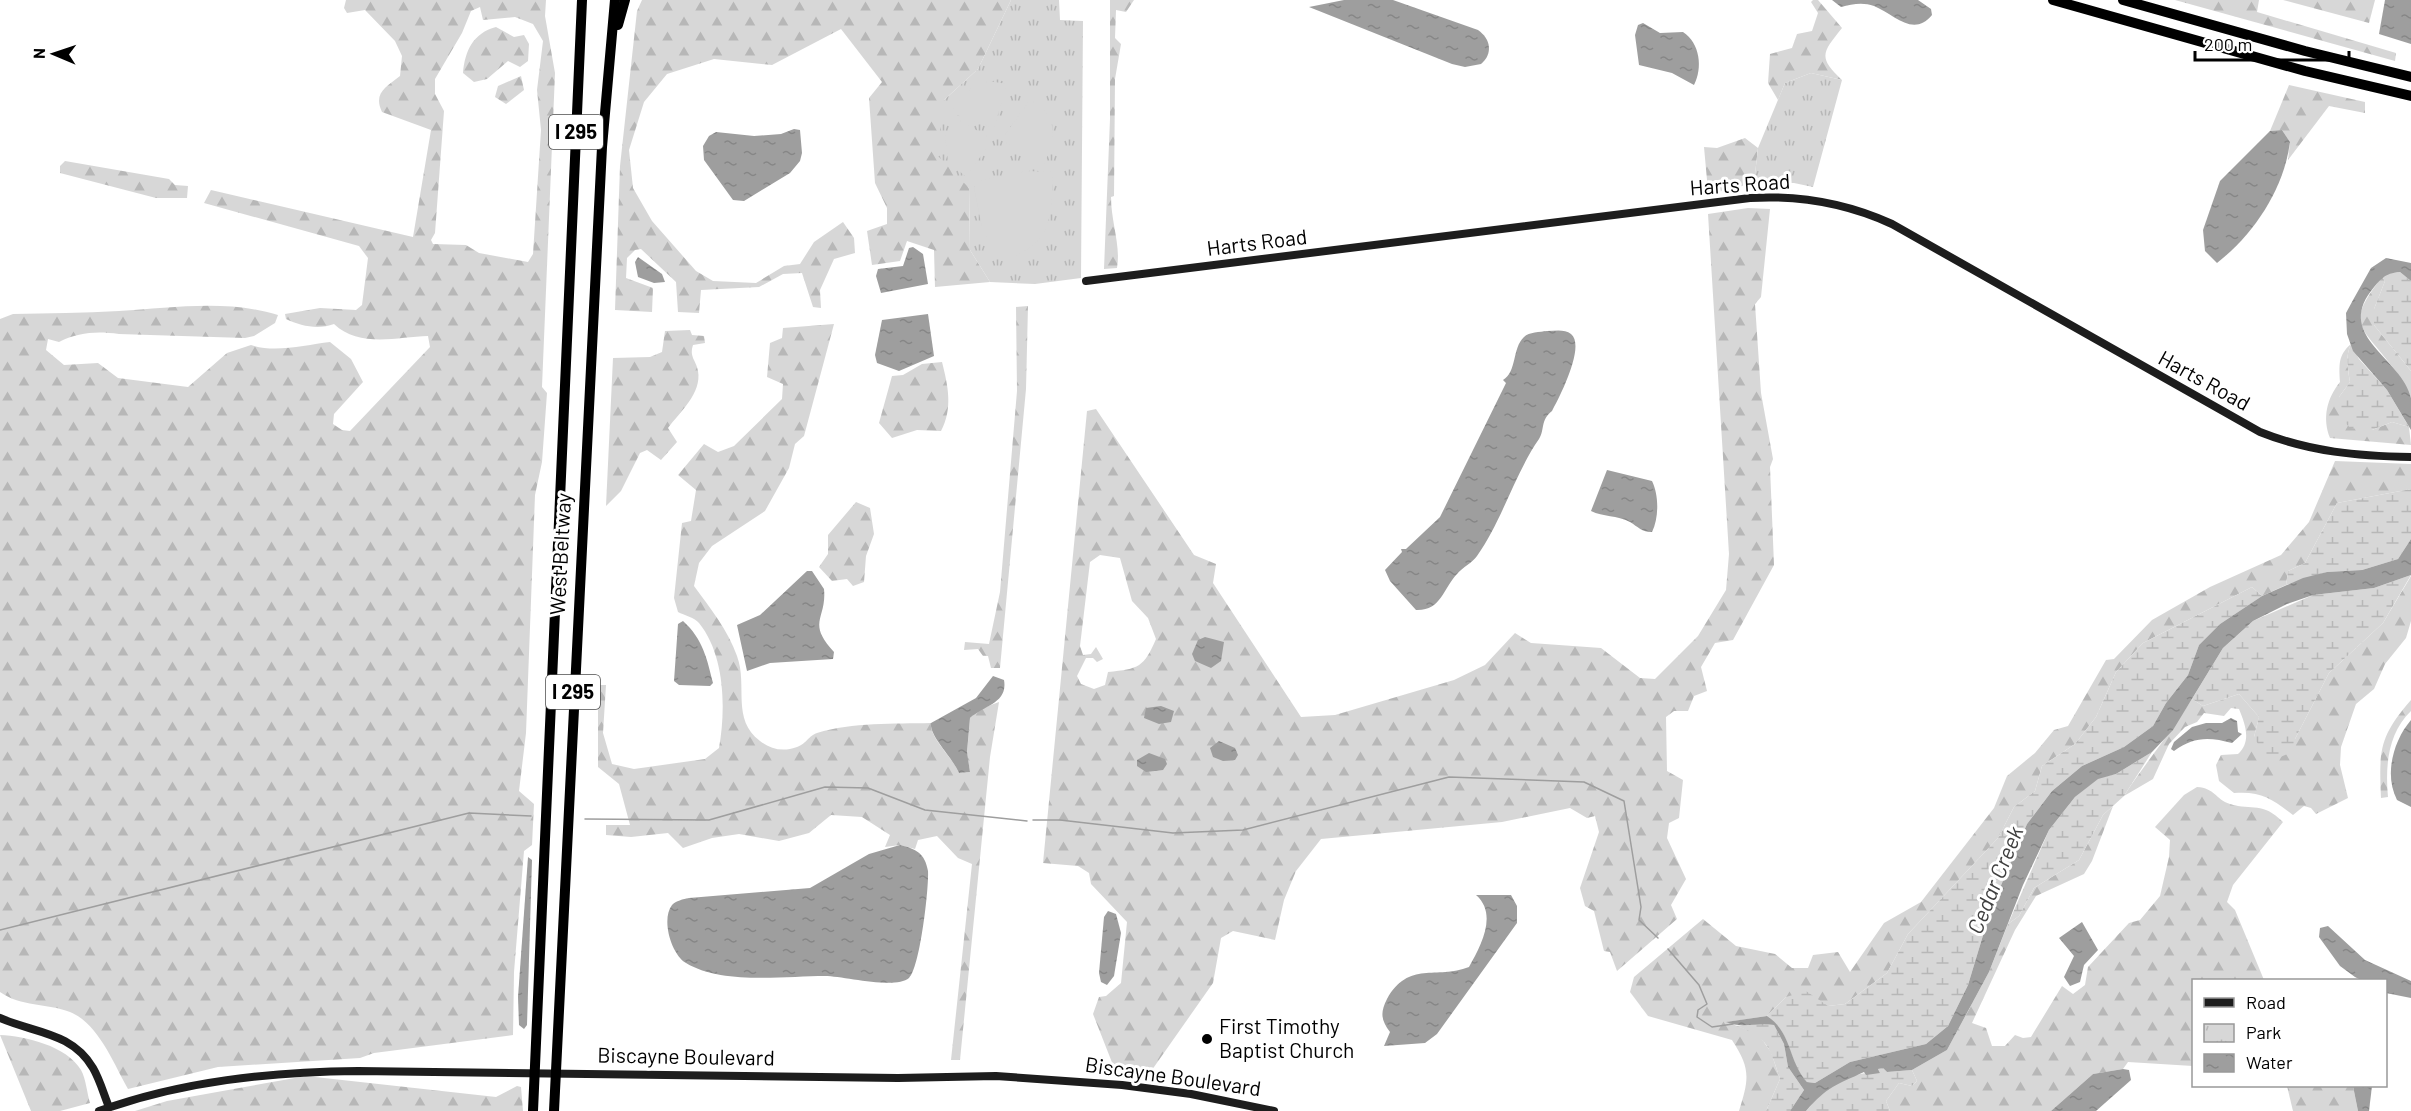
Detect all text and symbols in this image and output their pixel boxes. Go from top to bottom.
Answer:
north arrow [24,24,84,84]
scale bar [2195,24,2350,62]
text: 200 m [2204,33,2252,55]
text: N [29,48,48,59]
road number: I 295 [549,115,603,149]
street label: Harts Road [1689,168,1791,199]
street label: Harts Road [1205,223,1308,260]
street label: Harts Road [2155,344,2255,415]
street label: West Beltway [544,492,575,616]
road number: I 295 [546,675,600,709]
water label: Cedar Creek [1961,822,2028,937]
legend [2192,979,2387,1087]
text: Road [2246,991,2286,1013]
place label: First Timothy Baptist Church [1219,1013,1354,1062]
text: Park [2246,1021,2281,1043]
marker: First Timothy Baptist Church [1200,1032,1214,1046]
street label: Biscayne Boulevard [597,1041,775,1070]
street label: Biscayne Boulevard [1084,1051,1263,1100]
text: Water [2246,1051,2293,1073]

